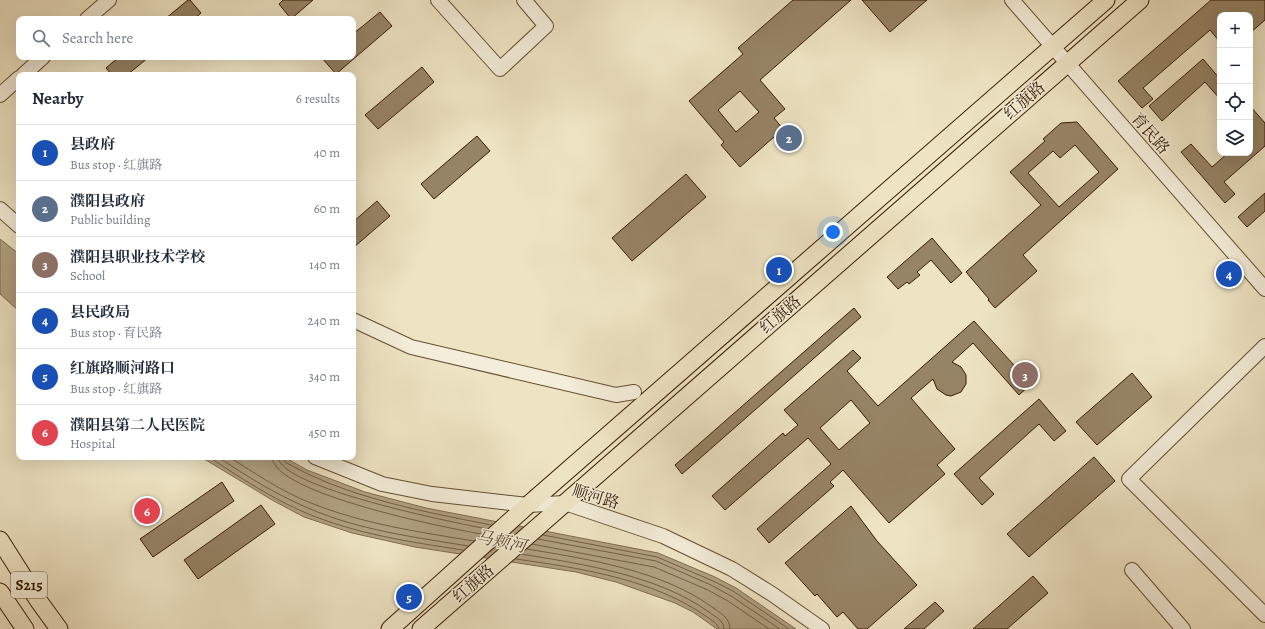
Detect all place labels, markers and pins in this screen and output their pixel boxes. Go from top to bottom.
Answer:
pin: 2 [776,123,802,153]
pin: 1 [766,255,792,285]
pin: 4 [1216,259,1242,289]
pin: 3 [1012,360,1038,390]
pin: 6 [134,496,160,526]
pin: 5 [396,582,422,612]

